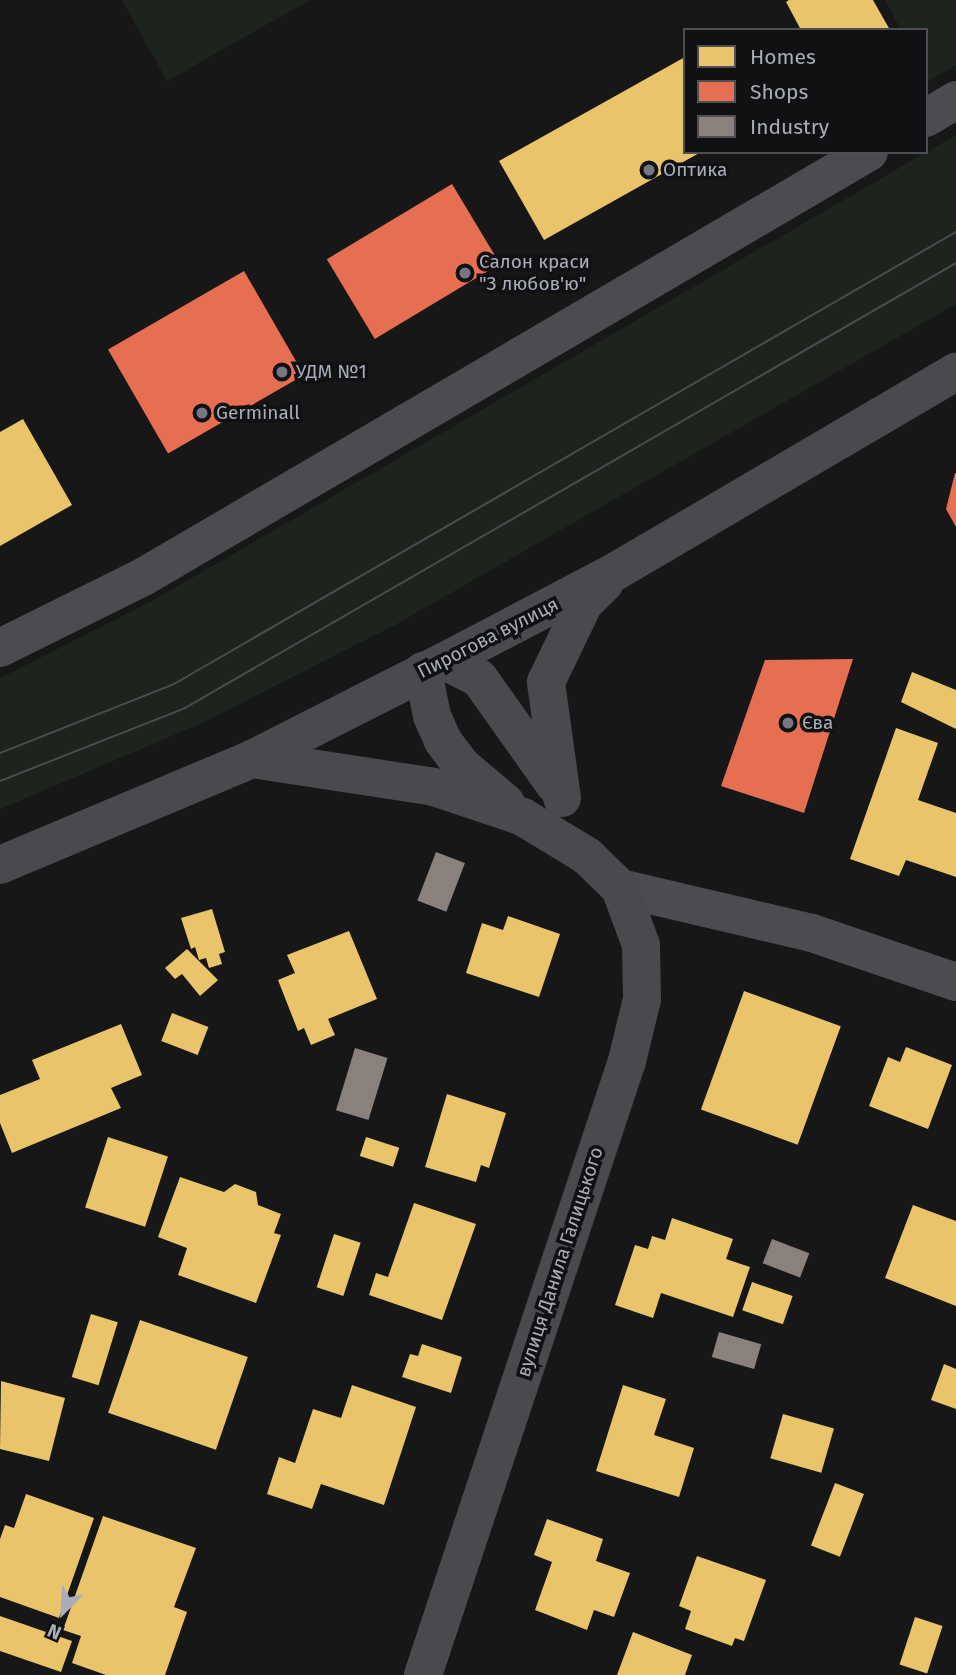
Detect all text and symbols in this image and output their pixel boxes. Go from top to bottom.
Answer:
legend [683,28,928,154]
text: Homes [750,44,816,70]
text: Shops [750,79,808,105]
text: Industry [750,114,829,140]
place label: Оптика [663,159,727,181]
marker: Оптика [641,162,657,178]
place label: Салон краси "З любов'ю" [479,251,590,295]
marker: Салон краси "З любов'ю" [457,265,473,281]
place label: УДМ №1 [296,361,367,383]
marker: УДМ №1 [274,364,290,380]
place label: Germinall [216,402,300,424]
marker: Germinall [194,405,210,421]
street label: Пирогова вулиця [414,593,562,683]
place label: Єва [802,712,833,734]
marker: Єва [780,715,796,731]
street label: вулиця Данила Галицького [512,1144,608,1380]
north arrow [28,1577,98,1647]
text: N [44,1619,65,1645]

